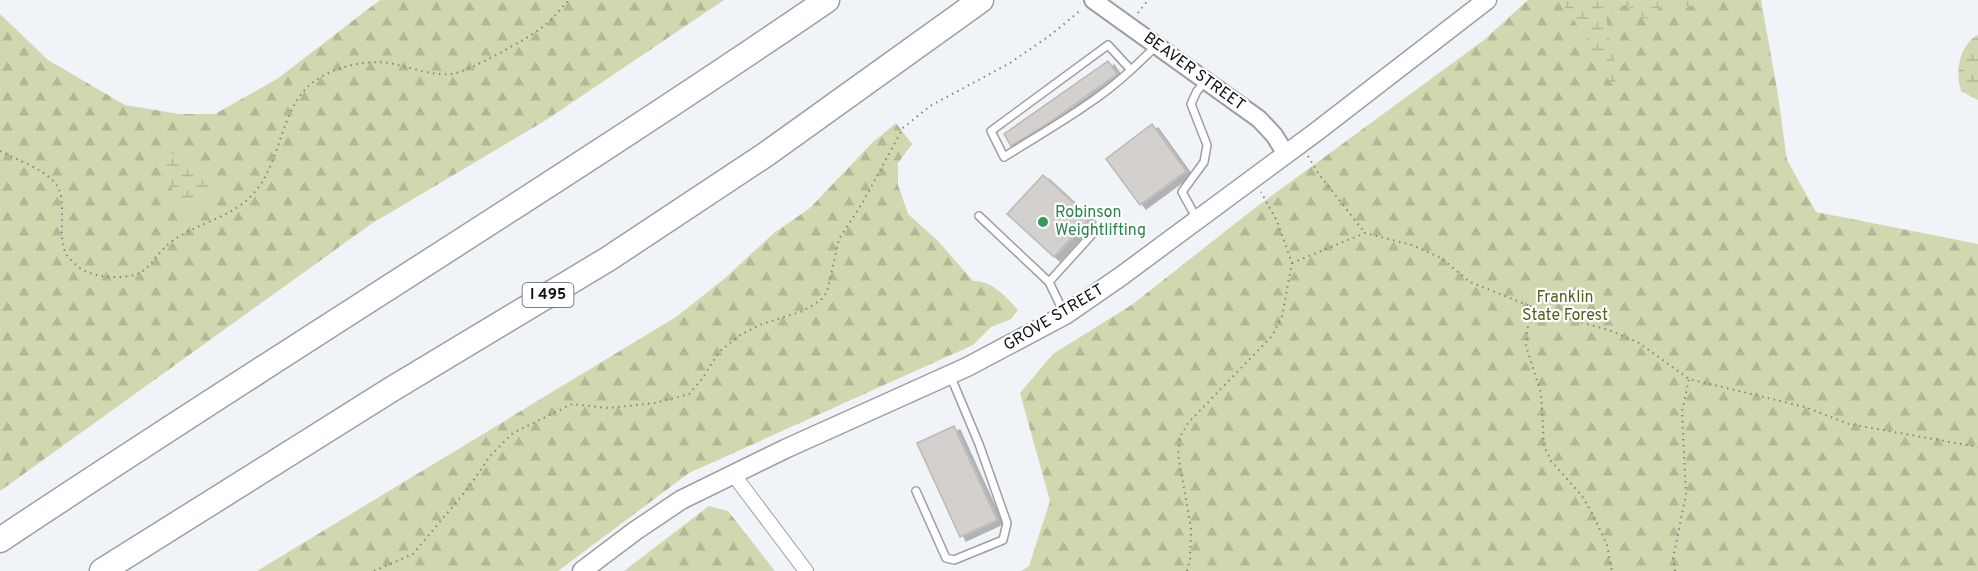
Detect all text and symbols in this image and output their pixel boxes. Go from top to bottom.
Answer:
street label: BEAVER STREET [1139,28,1249,116]
place label: Robinson Weightlifting [1055,203,1146,241]
marker: Robinson Weightlifting [1036,215,1050,229]
street label: GROVE STREET [1000,280,1108,356]
road number: I 495 [522,283,574,307]
park label: Franklin State Forest [1522,288,1608,326]

